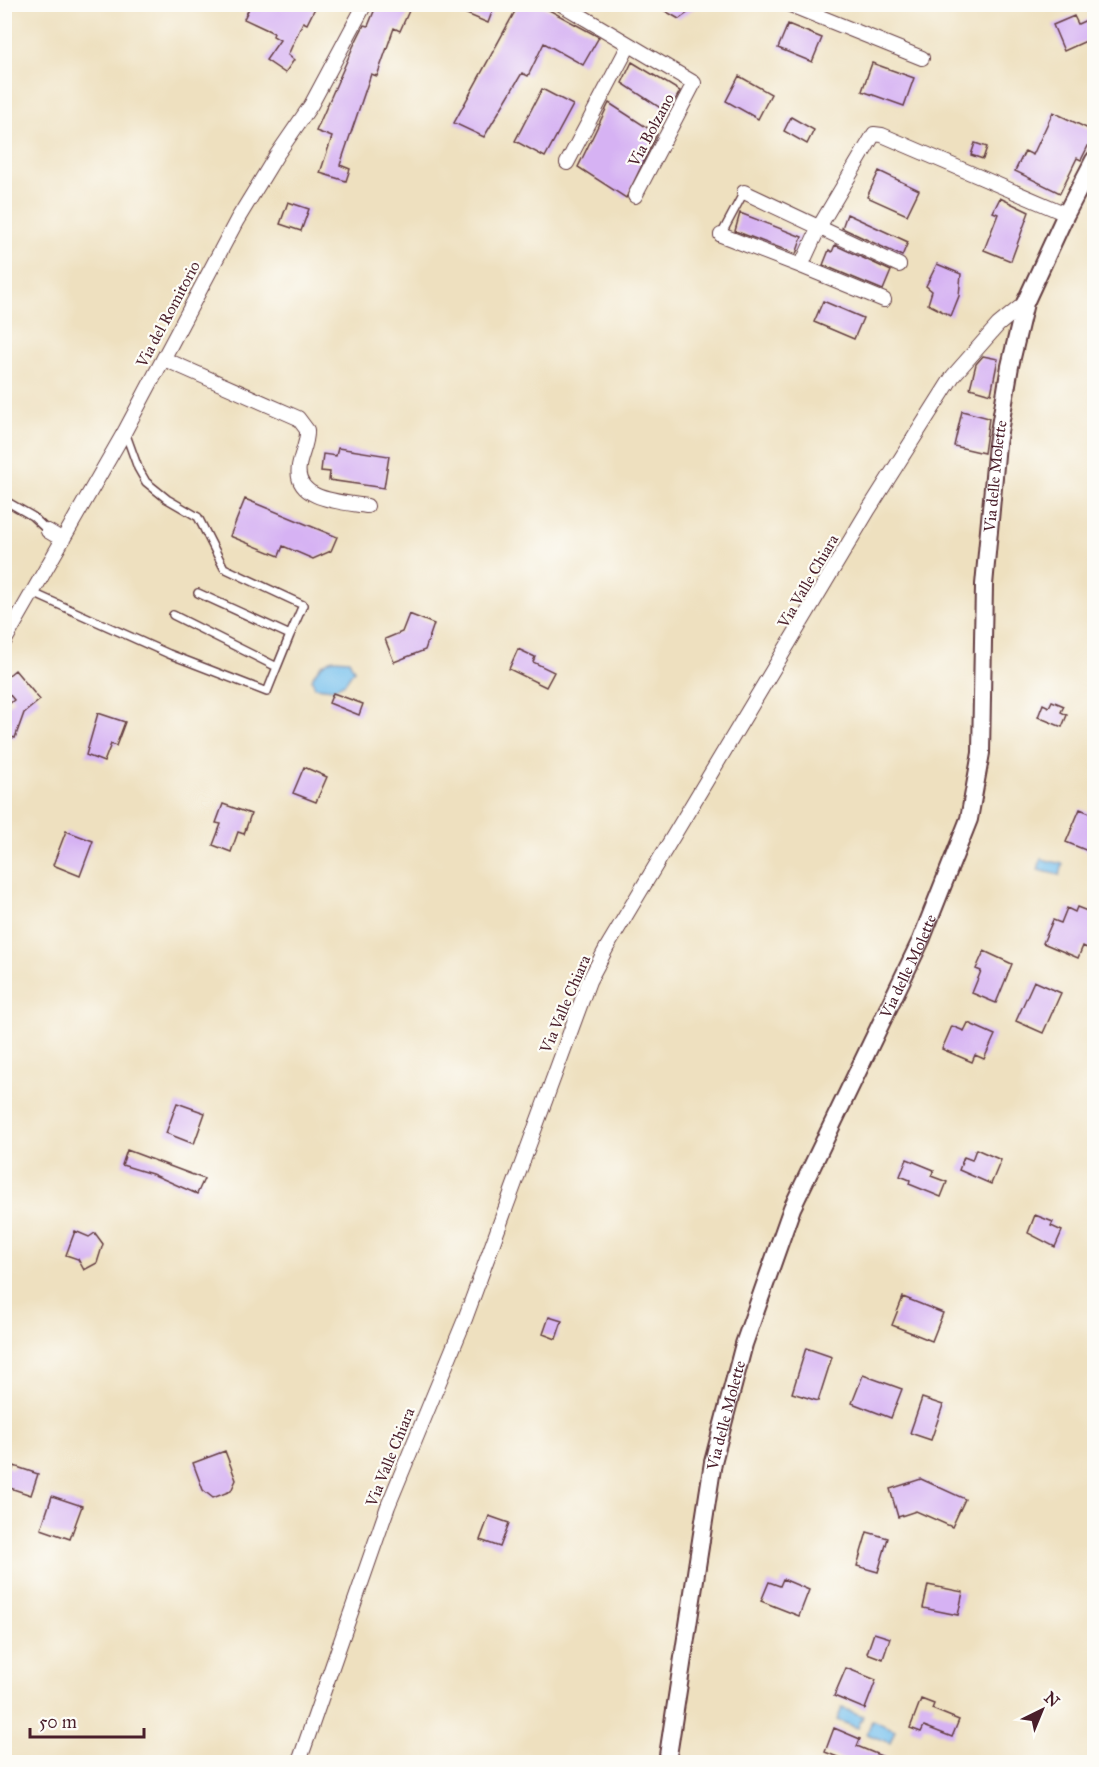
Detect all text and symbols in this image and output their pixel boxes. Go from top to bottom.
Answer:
street label: Via Bolzano [623,90,678,171]
street label: Via del Romitorio [132,258,204,371]
street label: Via delle Molette [979,418,1010,534]
street label: Via Valle Chiara [773,531,843,632]
street label: Via delle Molette [875,911,940,1022]
street label: Via Valle Chiara [535,952,594,1057]
street label: Via delle Molette [702,1358,749,1472]
street label: Via Valle Chiara [361,1405,419,1510]
north arrow [1012,1680,1072,1740]
text: N [1040,1688,1064,1711]
scale bar [30,1701,144,1739]
text: 50 m [39,1711,77,1733]

